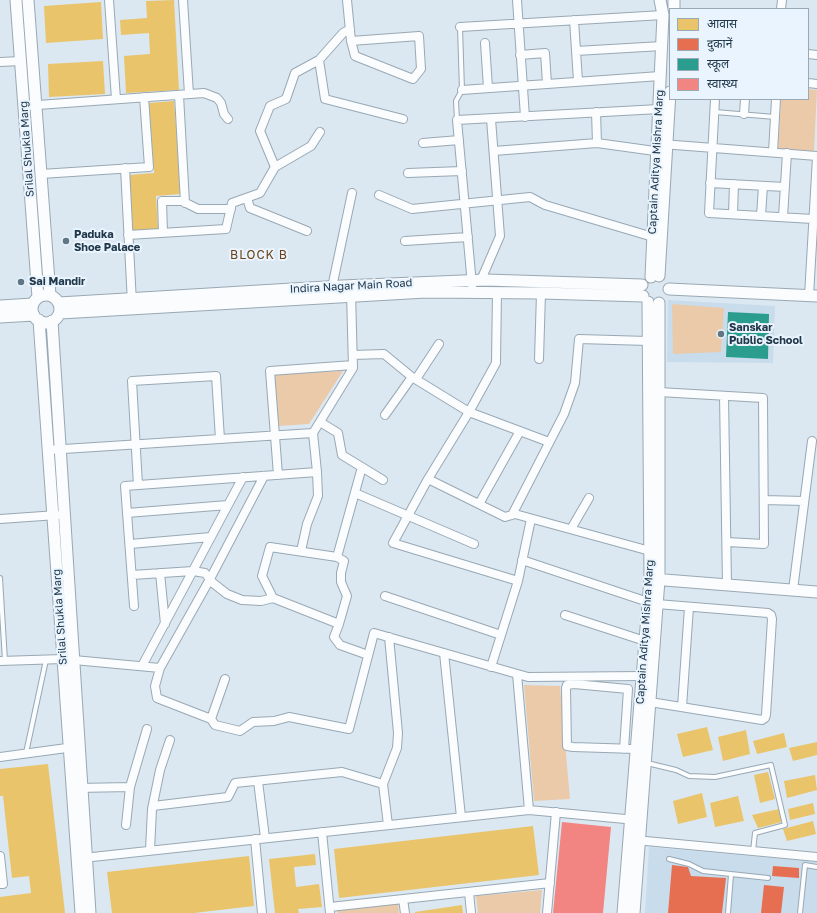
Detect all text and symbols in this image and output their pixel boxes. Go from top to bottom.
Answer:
legend [669,8,809,100]
text: आवास [707,16,737,31]
text: दुकानें [707,36,732,51]
text: स्कूल [707,56,729,71]
text: स्वास्थ्य [707,76,737,91]
street label: Captain Aditya Mishra Marg [646,89,666,235]
street label: Srilal Shukla Marg [17,101,37,197]
place label: Paduka Shoe Palace [74,228,140,254]
marker: Paduka Shoe Palace [61,236,71,246]
district label: BLOCK B [230,248,288,262]
place label: Sai Mandir [29,275,85,289]
street label: Indira Nagar Main Road [289,276,413,296]
marker: Sai Mandir [16,277,26,287]
place label: Sanskar Public School [729,321,803,347]
marker: Sanskar Public School [716,329,726,339]
street label: Captain Aditya Mishra Marg [633,559,657,705]
street label: Srilal Shukla Marg [50,569,70,665]

